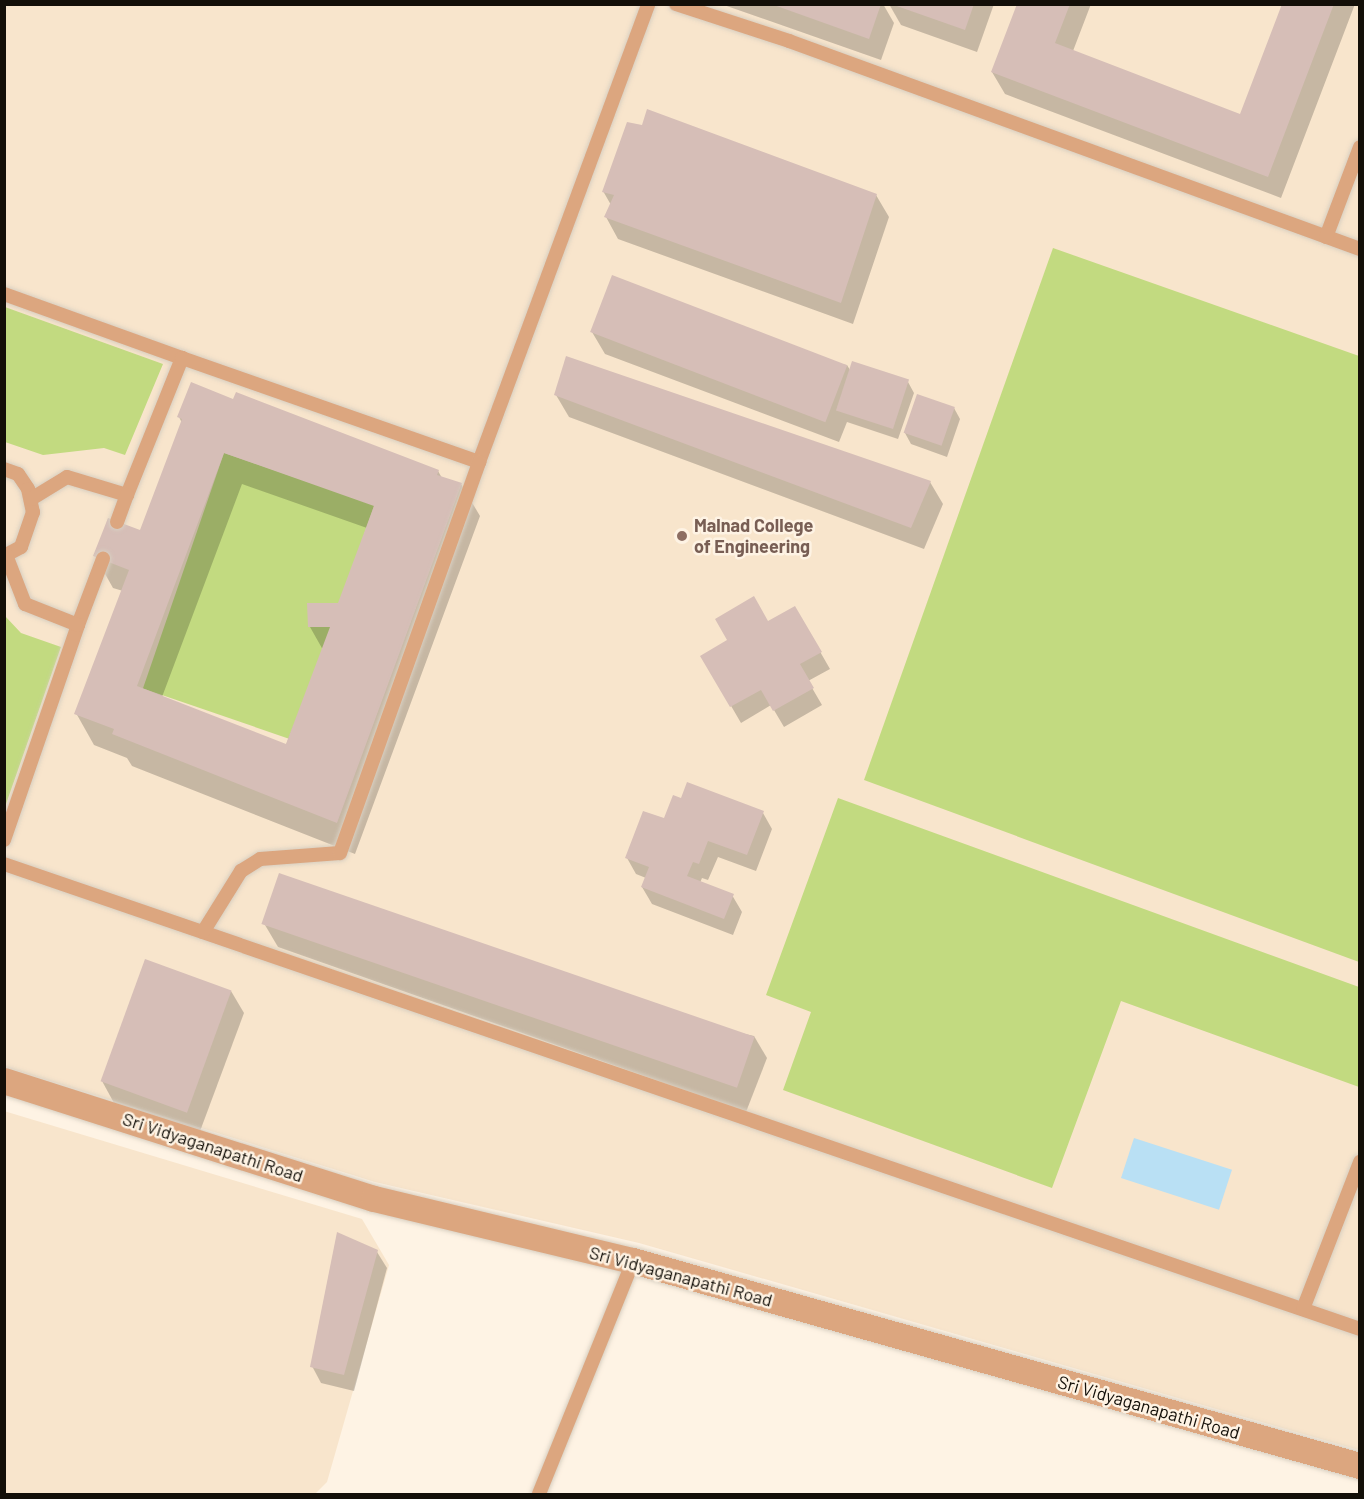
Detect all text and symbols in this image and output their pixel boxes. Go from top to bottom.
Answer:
place label: Malnad College of Engineering [694,515,813,558]
marker: Malnad College of Engineering [675,529,689,543]
street label: Sri Vidyaganapathi Road [120,1108,306,1186]
street label: Sri Vidyaganapathi Road [587,1241,775,1311]
street label: Sri Vidyaganapathi Road [1055,1371,1243,1443]

